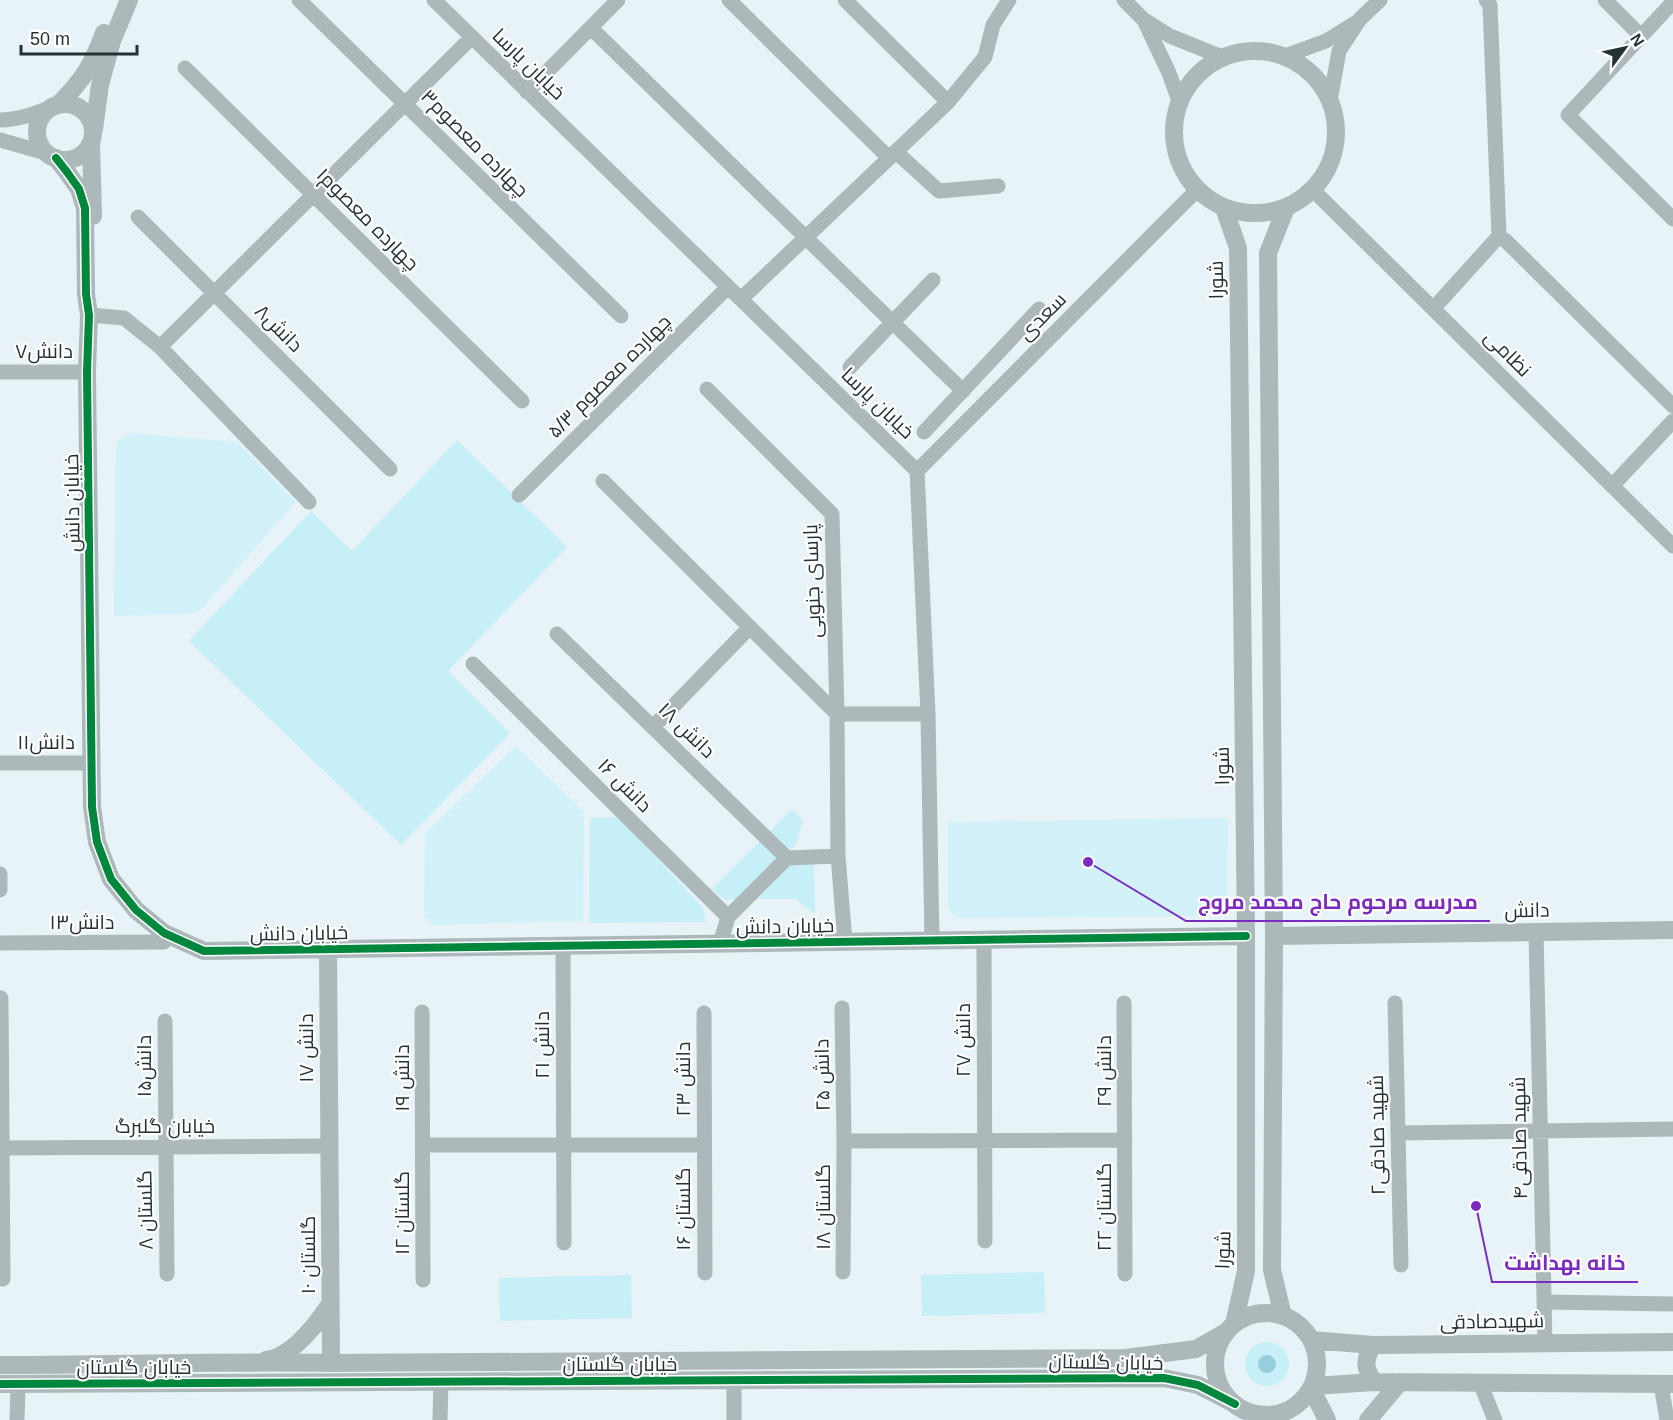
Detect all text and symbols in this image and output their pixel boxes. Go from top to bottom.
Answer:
scale bar [21,18,136,56]
north arrow [1595,18,1655,78]
street label: خیابان پارسا [487,24,570,105]
text: 50 m [30,29,70,49]
text: N [1627,31,1647,50]
street label: چهارده معصوم۳ [415,85,533,203]
street label: چهارده معصوم۱ [310,163,424,277]
street label: شورا [1205,260,1228,300]
street label: سعدی [1014,288,1072,346]
street label: دانش۸ [249,300,307,358]
street label: چهارده معصوم ۵/۳ [543,310,677,444]
street label: نظامی [1479,325,1536,382]
street label: دانش۷ [15,340,73,364]
street label: خیابان پارسا [836,363,919,444]
street label: خیابان دانش [60,454,86,552]
street label: پارسای جنوبی [799,523,827,638]
street label: دانش ۱۸ [653,698,720,764]
street label: دانش۱۱ [17,731,75,755]
street label: شورا [1211,746,1234,786]
street label: دانش ۱۶ [592,754,656,818]
callout: مدرسه مرحوم حاج محمد مروج [1186,882,1490,921]
text: مدرسه مرحوم حاج محمد مروج [1198,890,1478,916]
street label: دانش [1504,899,1550,923]
street label: دانش۱۳ [49,911,115,935]
street label: خیابان دانش [736,914,834,940]
street label: خیابان دانش [250,921,348,947]
street label: دانش ۲۷ [952,1003,976,1077]
street label: دانش ۲۱ [531,1011,555,1079]
street label: دانش ۱۷ [295,1013,319,1083]
street label: دانش۱۵ [133,1035,157,1097]
street label: دانش ۲۹ [1093,1035,1117,1107]
street label: دانش ۲۵ [810,1039,836,1111]
street label: دانش ۲۳ [672,1042,696,1116]
street label: دانش ۱۹ [391,1044,415,1112]
street label: شهید صادقی۲ [1365,1075,1391,1195]
street label: شهید صادقی۴ [1507,1076,1533,1200]
street label: خیابان گلبرگ [115,1115,215,1139]
street label: گلستان ۲۲ [1093,1163,1117,1251]
street label: گلستان ۱۸ [812,1164,836,1250]
street label: گلستان ۱۶ [672,1167,696,1251]
street label: گلستان ۸ [133,1170,159,1250]
street label: گلستان ۱۲ [391,1171,415,1255]
street label: گلستان ۱۰ [297,1216,321,1294]
street label: شورا [1211,1230,1236,1270]
callout: خانه بهداشت [1492,1243,1638,1282]
text: خانه بهداشت [1504,1251,1626,1276]
street label: شهیدصادقی [1440,1309,1544,1335]
street label: خیابان گلستان [1048,1350,1164,1376]
street label: خیابان گلستان [563,1353,677,1377]
street label: خیابان گلستان [77,1356,191,1380]

